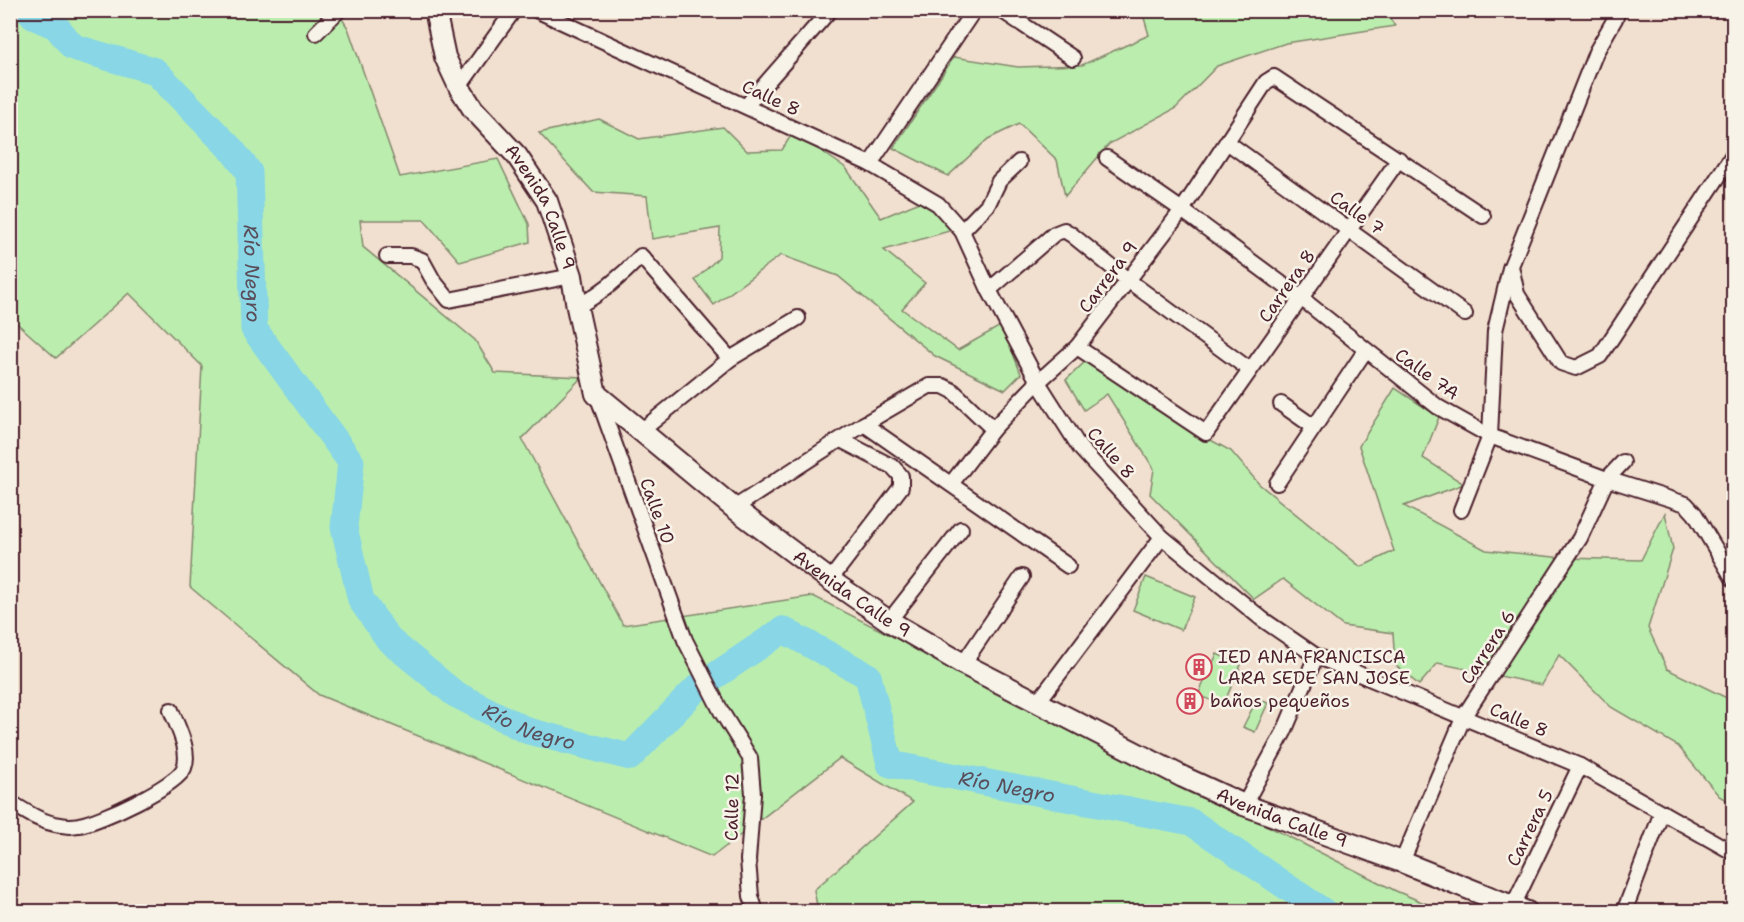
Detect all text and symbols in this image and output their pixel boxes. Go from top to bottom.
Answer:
street label: Calle 8 [738,74,804,122]
street label: Avenida Calle 9 [500,139,581,273]
street label: Calle 7 [1325,185,1389,241]
water label: Río Negro [238,224,267,323]
street label: Carrera 9 [1073,236,1143,318]
street label: Carrera 8 [1253,245,1321,327]
street label: Calle 7A [1390,343,1464,405]
street label: Calle 8 [1082,422,1140,484]
street label: Calle 10 [634,475,680,547]
street label: Avenida Calle 9 [788,544,915,643]
street label: Carrera 6 [1455,605,1521,689]
place label: IED ANA FRANCISCA LARA SEDE SAN JOSE [1218,645,1410,690]
building icon: IED ANA FRANCISCA LARA SEDE SAN JOSE [1184,652,1214,682]
building icon: baños pequeños [1175,686,1205,716]
place label: baños pequeños [1210,689,1350,713]
water label: Río Negro [478,697,578,756]
street label: Calle 8 [1486,697,1552,743]
water label: Río Negro [957,765,1057,809]
street label: Calle 12 [719,773,745,841]
street label: Avenida Calle 9 [1212,782,1351,853]
street label: Carrera 5 [1501,786,1559,870]

